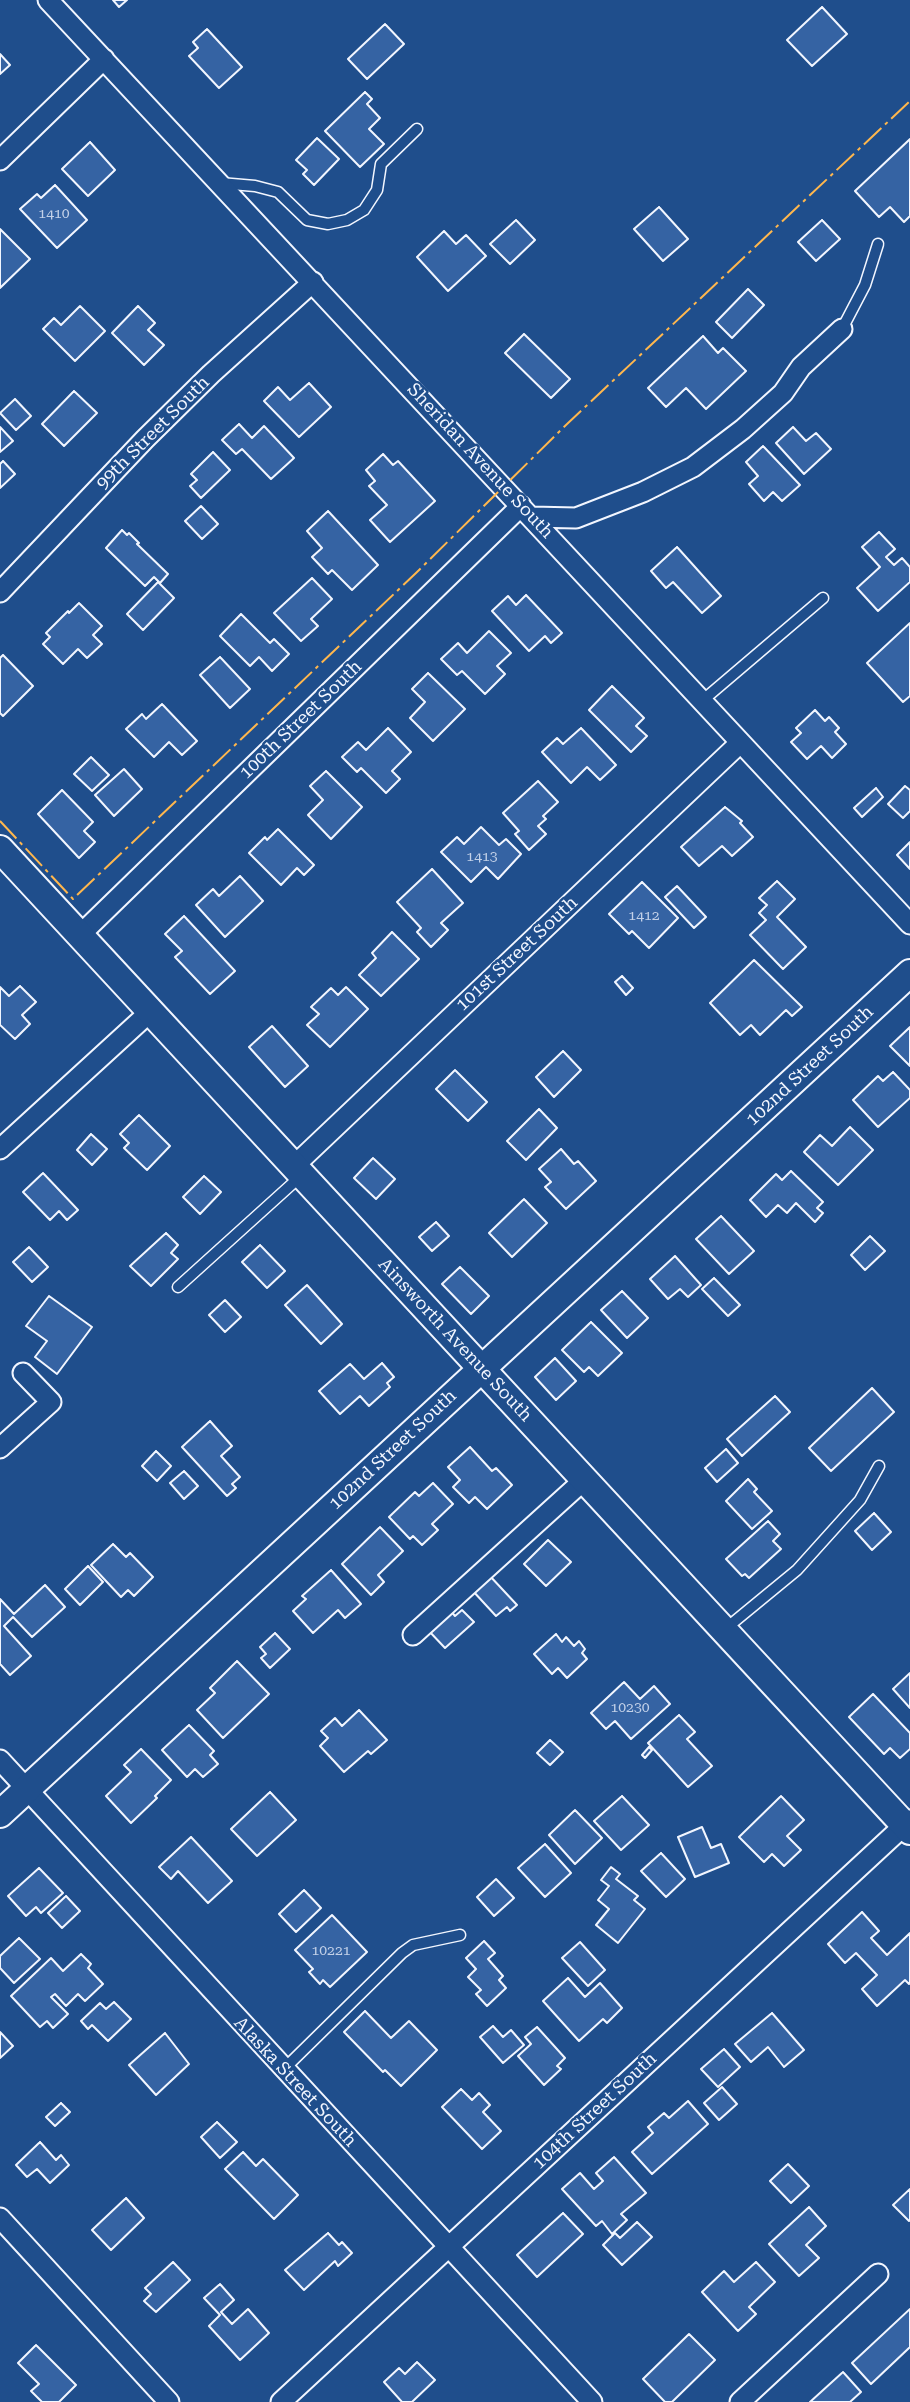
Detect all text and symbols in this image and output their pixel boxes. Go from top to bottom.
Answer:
house number: 1410 [38,206,70,222]
street label: 99th Street South [92,372,214,494]
street label: Sheridan Avenue South [402,379,558,543]
street label: 100th Street South [235,656,367,784]
house number: 1413 [466,849,498,865]
street label: 101st Street South [452,892,582,1016]
house number: 1412 [628,908,660,924]
street label: 102nd Street South [742,1001,878,1131]
street label: Ainsworth Avenue South [374,1254,536,1426]
street label: 102nd Street South [325,1385,461,1515]
house number: 10230 [610,1700,650,1716]
house number: 10221 [311,1943,351,1959]
street label: Alaska Street South [229,2012,361,2152]
street label: 104th Street South [529,2048,661,2174]

